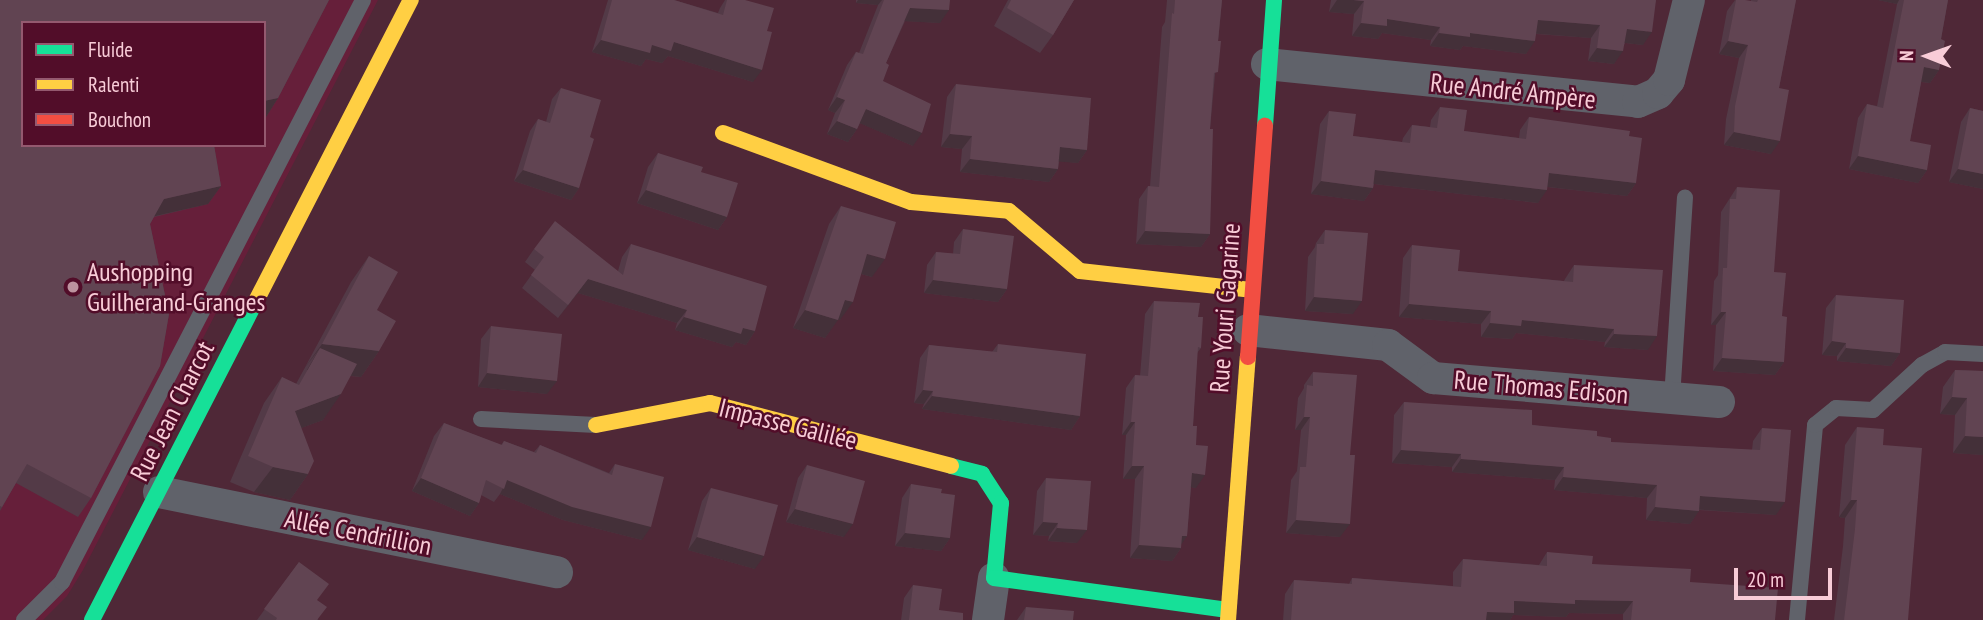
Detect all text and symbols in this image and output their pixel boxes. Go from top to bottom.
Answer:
legend [21,21,266,147]
north arrow [1892,21,1962,91]
text: Fluide [88,36,133,63]
text: N [1894,50,1918,61]
street label: Rue André Ampère [1428,67,1598,115]
text: Ralenti [88,71,140,98]
text: Bouchon [88,106,151,133]
street label: Rue Youri Gagarine [1203,222,1247,394]
place label: Aushopping Guilherand-Granges [87,256,265,318]
marker: Aushopping Guilherand-Granges [65,279,81,295]
street label: Rue Jean Charcot [124,336,220,486]
street label: Rue Thomas Edison [1452,364,1630,410]
street label: Impasse Galilée [716,392,860,456]
street label: Allée Cendrillion [282,502,434,562]
scale bar [1738,554,1836,598]
text: 20 m [1747,566,1784,593]

